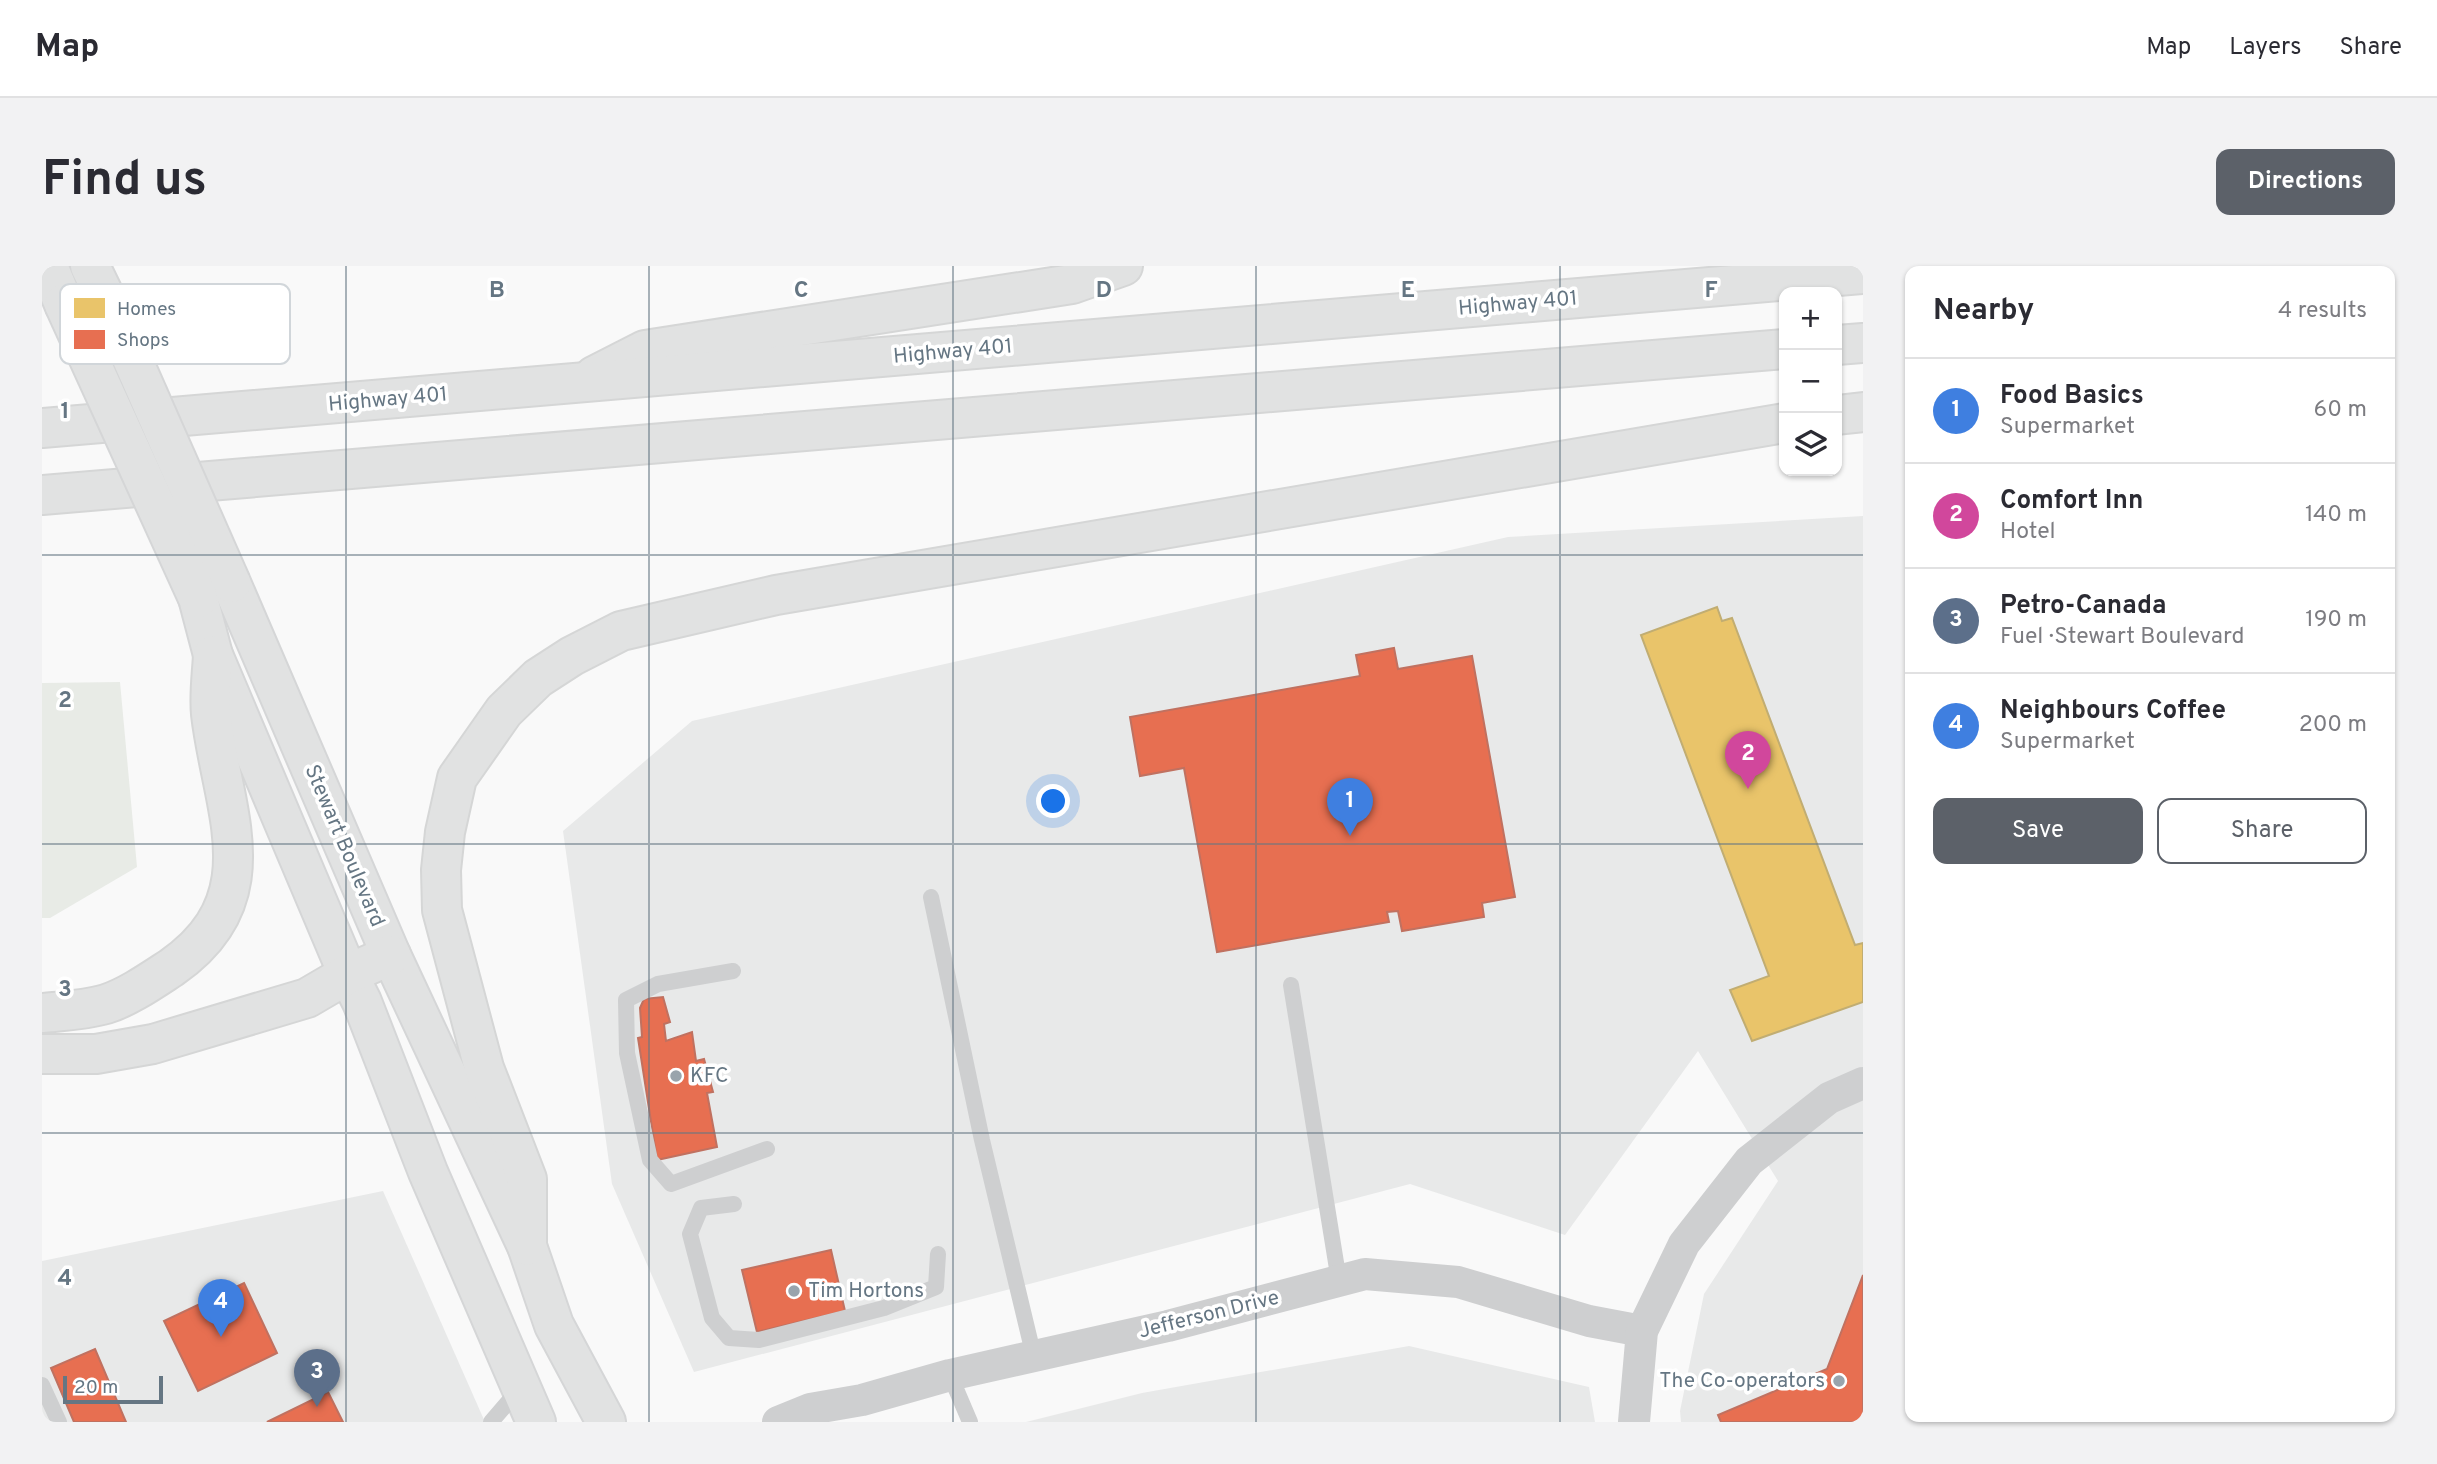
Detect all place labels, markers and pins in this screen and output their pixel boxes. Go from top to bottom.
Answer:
pin: 2 [1725,731,1771,789]
pin: 1 [1327,778,1373,836]
place label: KFC [690,1063,729,1090]
marker: KFC [668,1068,684,1084]
place label: Tim Hortons [808,1278,924,1305]
pin: 4 [198,1279,244,1337]
marker: Tim Hortons [786,1283,802,1299]
pin: 3 [294,1349,340,1407]
place label: The Co-operators [1659,1368,1825,1395]
marker: The Co-operators [1831,1373,1847,1389]

